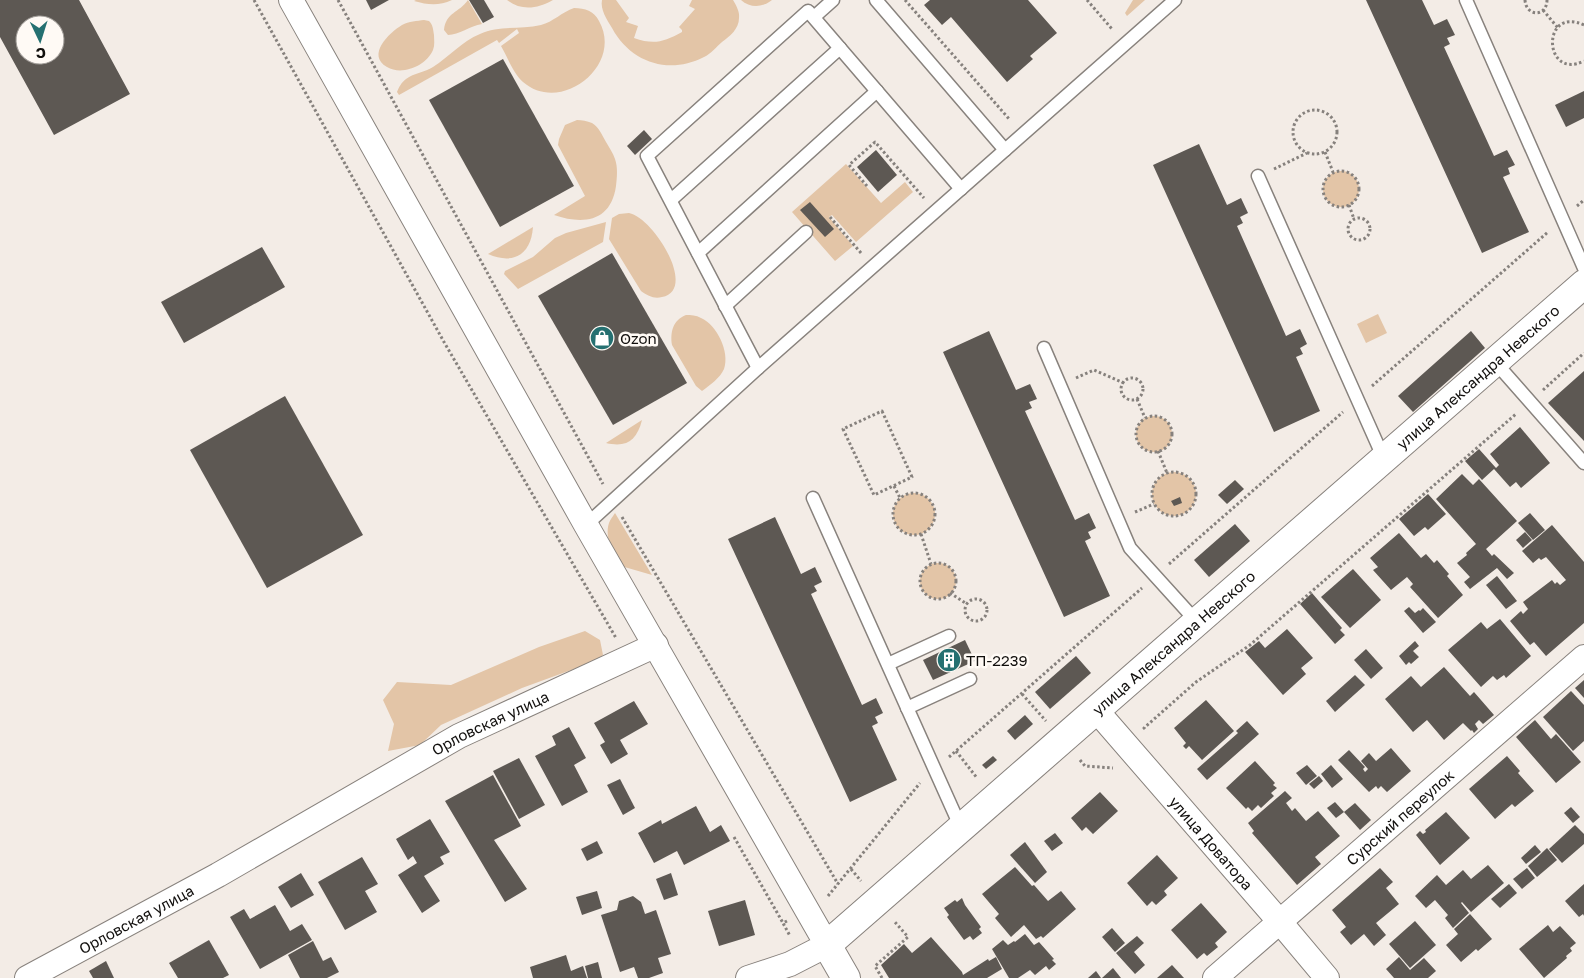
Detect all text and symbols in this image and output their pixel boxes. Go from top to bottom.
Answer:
north arrow [15,15,65,65]
text: С [35,45,46,62]
street label: улица Александра Невского [1393,301,1563,453]
shop icon: Ozon [589,325,615,351]
place label: Ozon [620,329,657,347]
street label: улица Александра Невского [1088,567,1259,718]
building icon: ТП-2239 [936,647,962,673]
place label: ТП-2239 [966,651,1028,669]
street label: Орловская улица [428,687,552,759]
street label: Сурский переулок [1342,765,1458,869]
street label: улица Доватора [1166,792,1257,893]
street label: Орловская улица [76,881,197,957]

